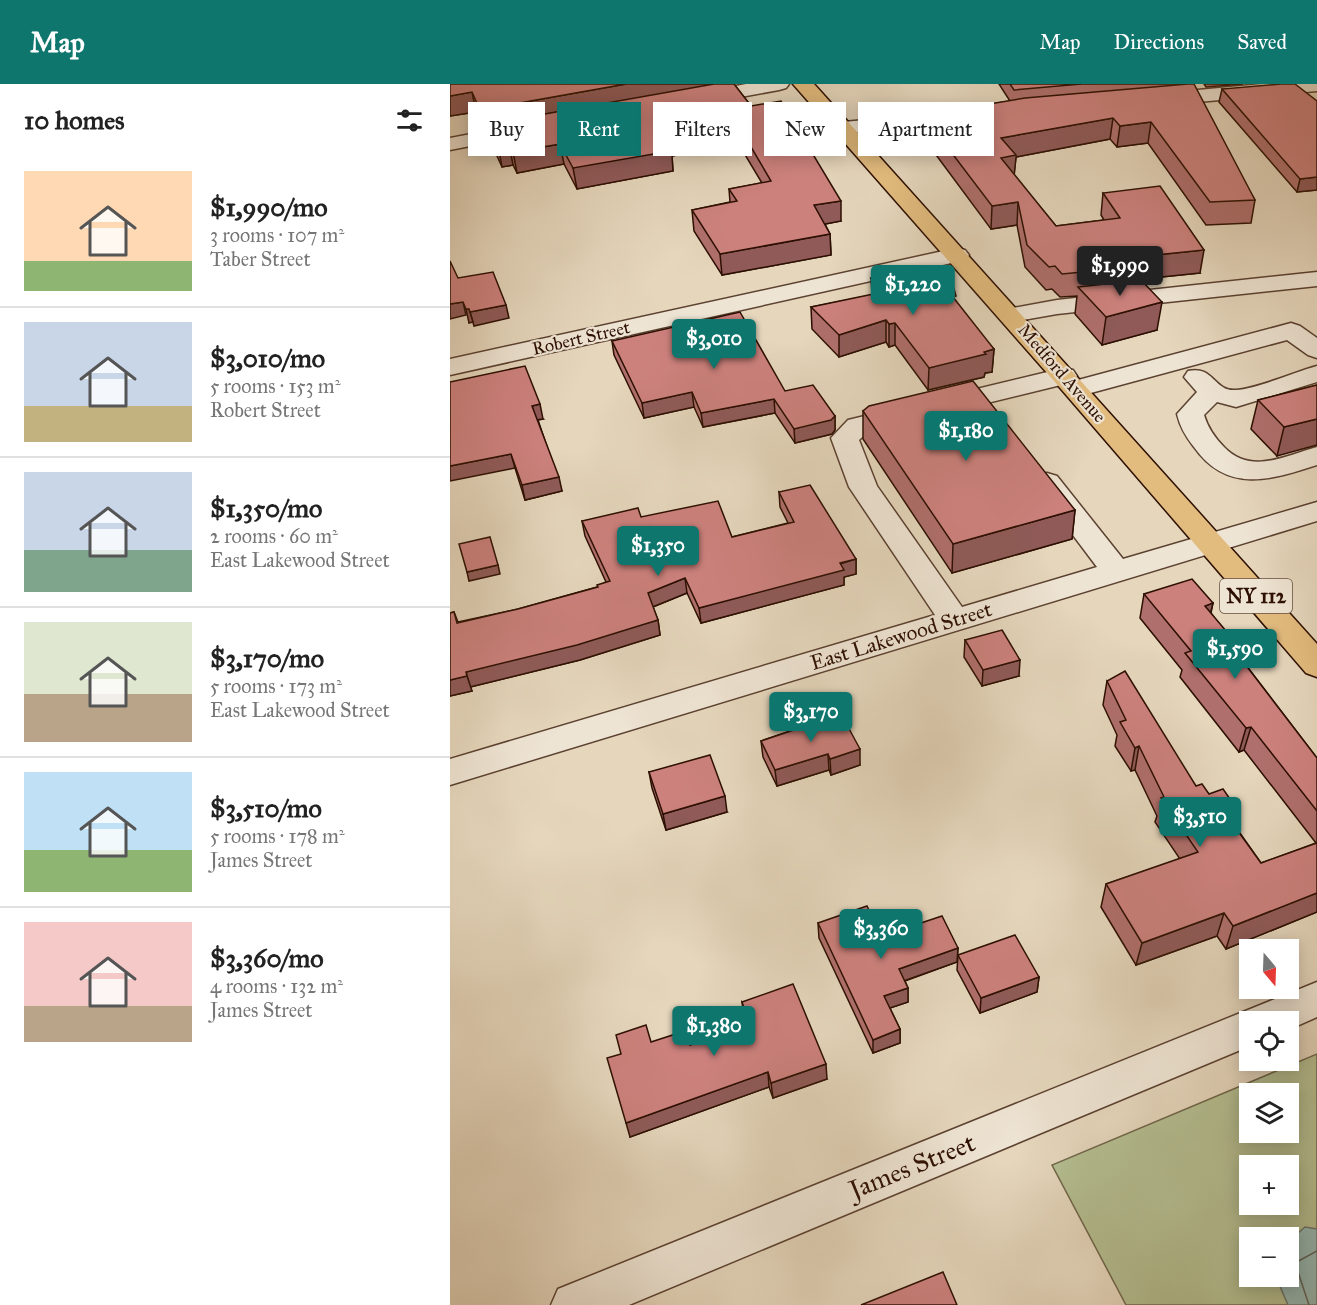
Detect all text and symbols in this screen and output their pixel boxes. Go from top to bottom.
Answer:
text: Map [30,25,85,60]
text: Map [1040,29,1081,55]
text: Directions [1114,29,1204,55]
text: Saved [1237,29,1287,55]
chip: Buy [468,102,545,156]
chip: Rent [557,102,641,156]
chip: Filters [653,102,752,156]
chip: New [764,102,846,156]
chip: Apartment [858,102,994,156]
text: 10 homes [24,104,125,136]
icon: filters [393,104,426,137]
text: $1,990/mo [210,191,328,223]
icon: home [72,195,144,267]
text: 3 rooms · 107 m² [210,223,344,247]
pin: $1,990 [1071,246,1169,297]
text: Taber Street [210,247,310,271]
text: $1,990 [1091,253,1149,277]
pin: $1,220 [864,265,962,316]
text: $1,220 [885,272,941,296]
street label: Robert Street [530,316,633,360]
pin: $3,010 [665,319,763,370]
street label: Medford Avenue [1013,319,1111,427]
text: $3,010 [686,326,742,350]
text: $3,010/mo [210,342,325,374]
icon: home [72,346,144,418]
text: 5 rooms · 153 m² [210,374,340,398]
text: Robert Street [210,398,321,422]
pin: $1,180 [917,411,1015,462]
text: $1,180 [938,418,994,442]
text: $1,350/mo [210,492,322,524]
icon: home [72,496,144,568]
text: 2 rooms · 60 m² [210,524,338,548]
pin: $1,350 [609,526,707,577]
text: $1,350 [631,533,685,557]
text: East Lakewood Street [210,548,390,572]
road number: NY 112 [1220,579,1292,613]
street label: East Lakewood Street [807,596,996,676]
pin: $1,590 [1186,629,1284,680]
text: $1,590 [1207,636,1263,660]
text: $3,170/mo [210,642,324,674]
icon: home [72,646,144,718]
text: 5 rooms · 173 m² [210,674,342,698]
pin: $3,170 [762,692,860,743]
text: East Lakewood Street [210,698,390,722]
text: $3,170 [783,699,839,723]
text: $3,510/mo [210,792,322,824]
icon: home [72,796,144,868]
pin: $3,510 [1151,797,1249,848]
text: $3,510 [1173,804,1227,828]
text: 5 rooms · 178 m² [210,824,345,848]
text: James Street [210,848,312,872]
pin: $3,360 [832,909,930,960]
text: $3,360 [853,916,909,940]
north arrow [1239,939,1299,999]
map controls [1239,939,1299,1287]
text: $3,360/mo [210,942,324,974]
icon: home [72,946,144,1018]
text: 4 rooms · 132 m² [210,974,343,998]
text: James Street [210,998,312,1022]
pin: $1,380 [665,1006,763,1057]
button: locate [1239,1011,1299,1071]
text: $1,380 [686,1013,742,1037]
button: layers [1239,1083,1299,1143]
street label: James Street [842,1126,980,1207]
button: + [1239,1155,1299,1215]
button: − [1239,1227,1299,1287]

